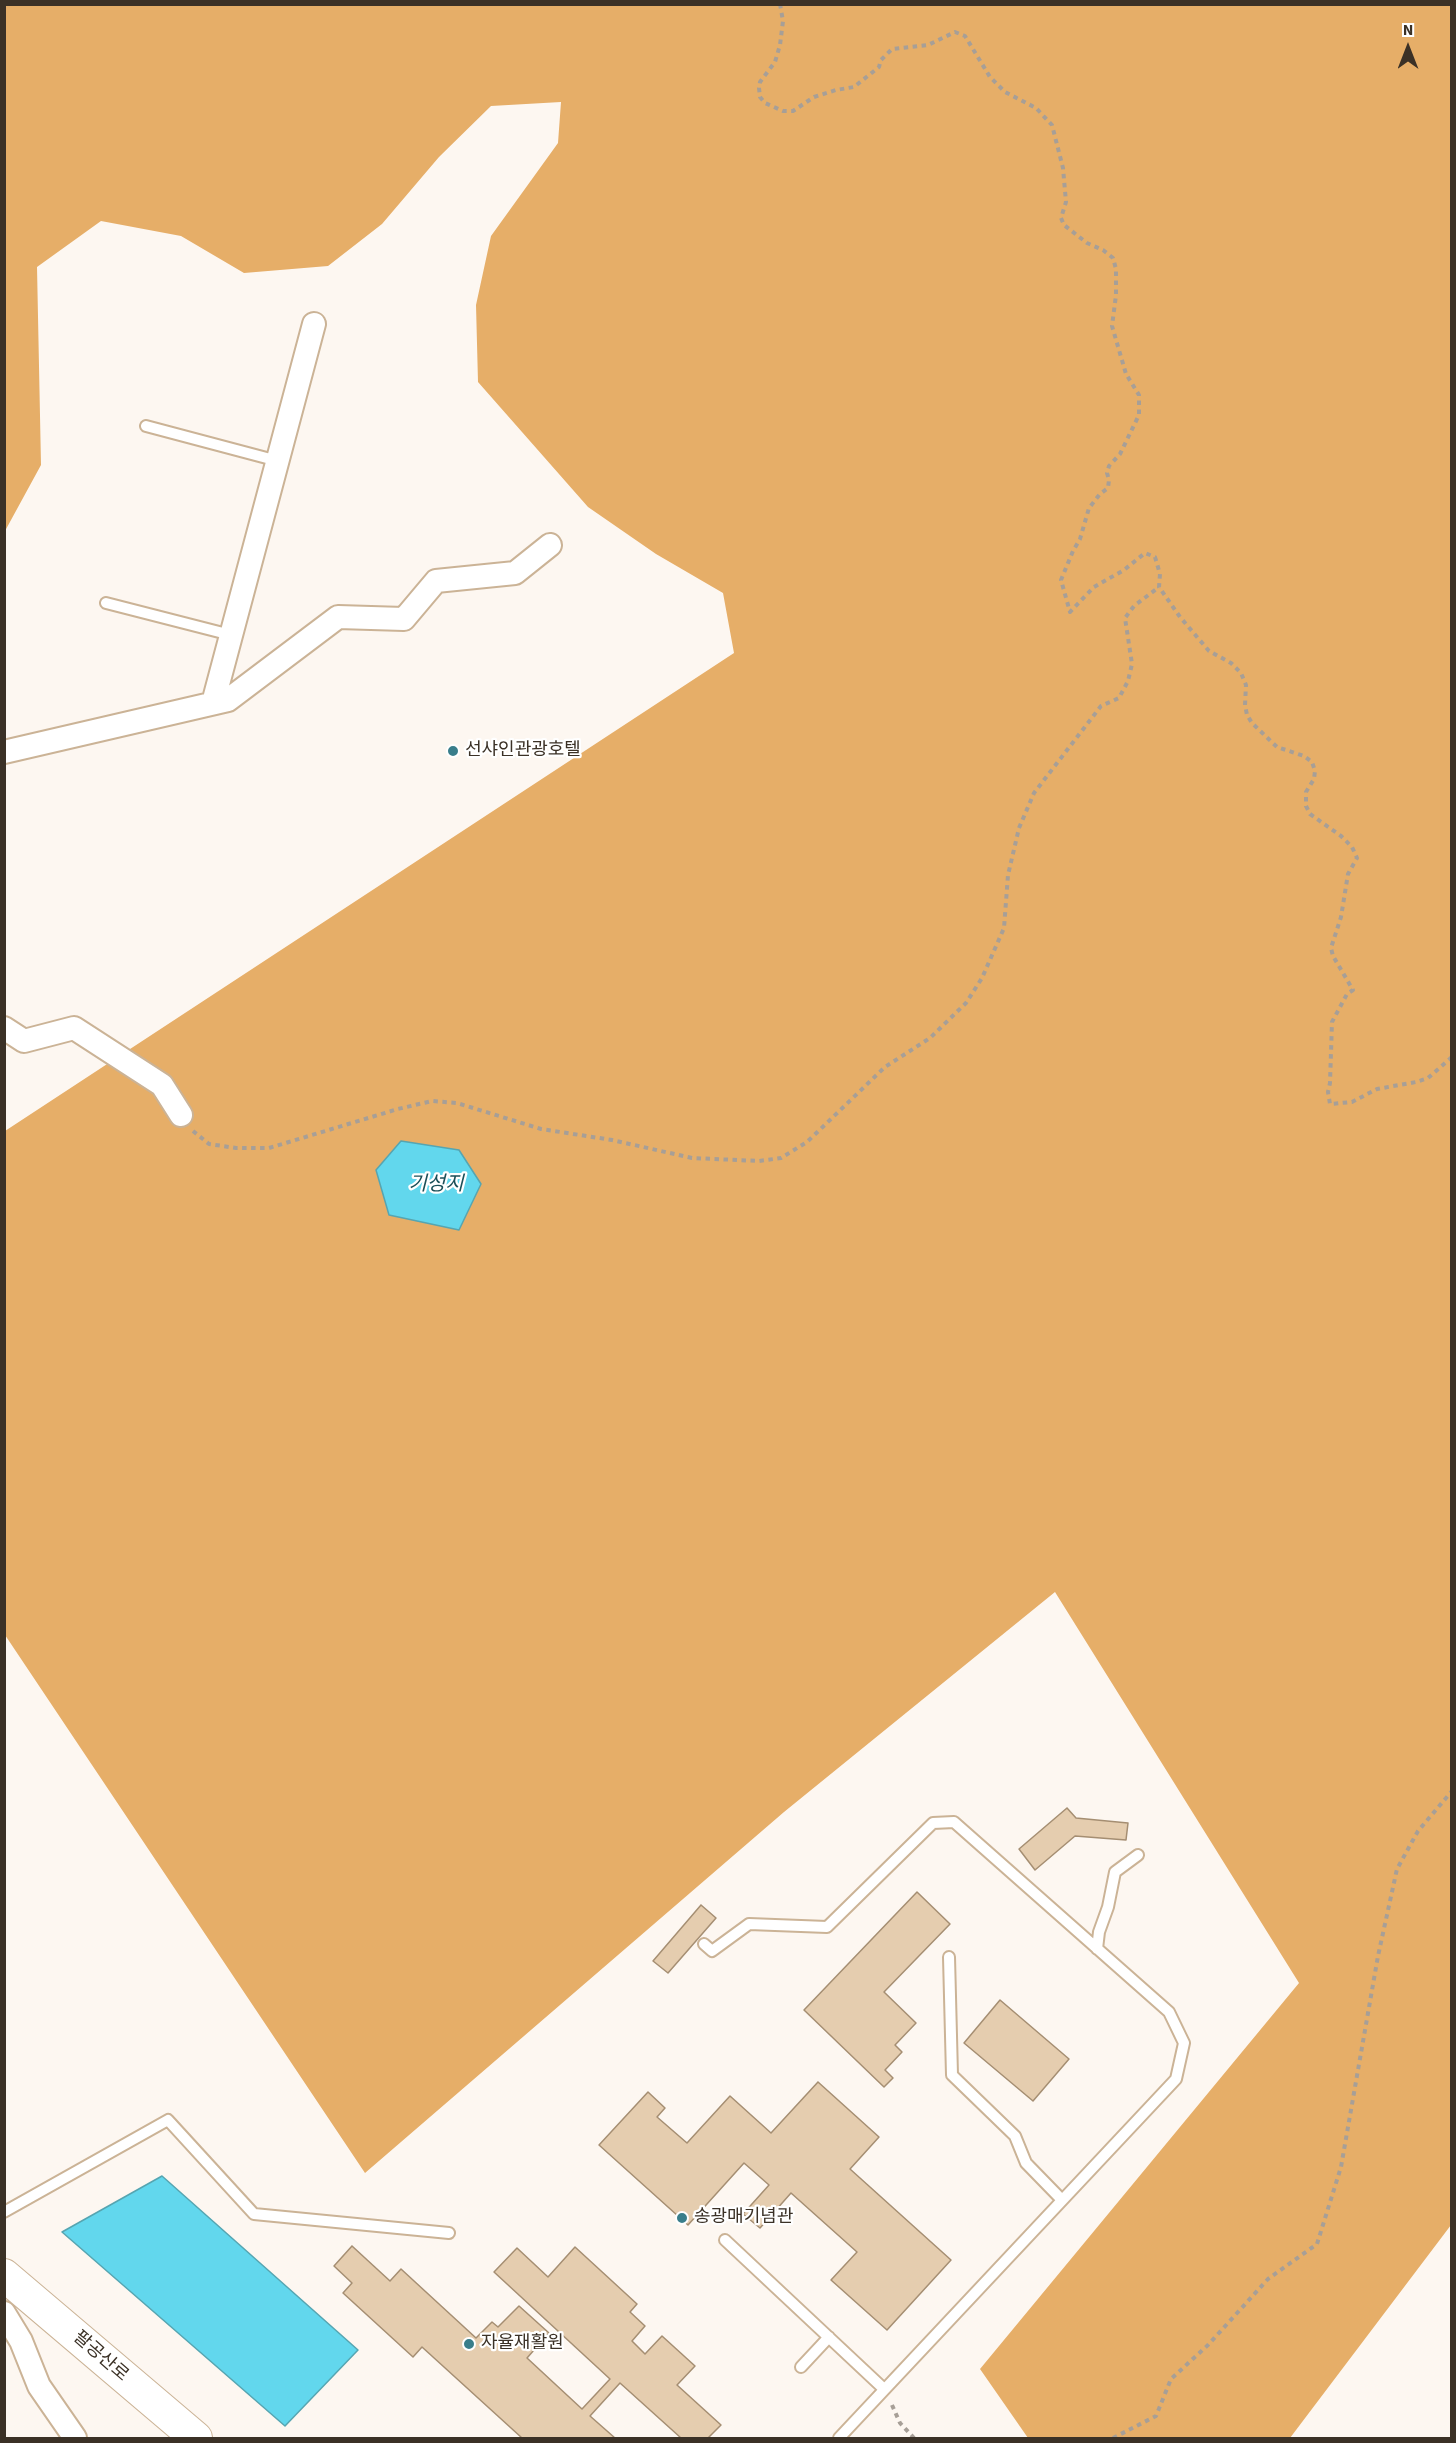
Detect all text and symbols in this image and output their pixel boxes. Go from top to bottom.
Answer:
north arrow [1378,18,1438,78]
text: N [1403,19,1413,41]
place label: 선샤인관광호텔 [465,740,581,762]
marker: 선샤인관광호텔 [446,744,460,758]
water label: 기성지 [408,1174,464,1198]
place label: 송광매기념관 [694,2207,793,2229]
marker: 송광매기념관 [675,2211,689,2225]
street label: 팔공산로 [68,2327,132,2387]
place label: 자율재활원 [481,2333,564,2355]
marker: 자율재활원 [462,2337,476,2351]

